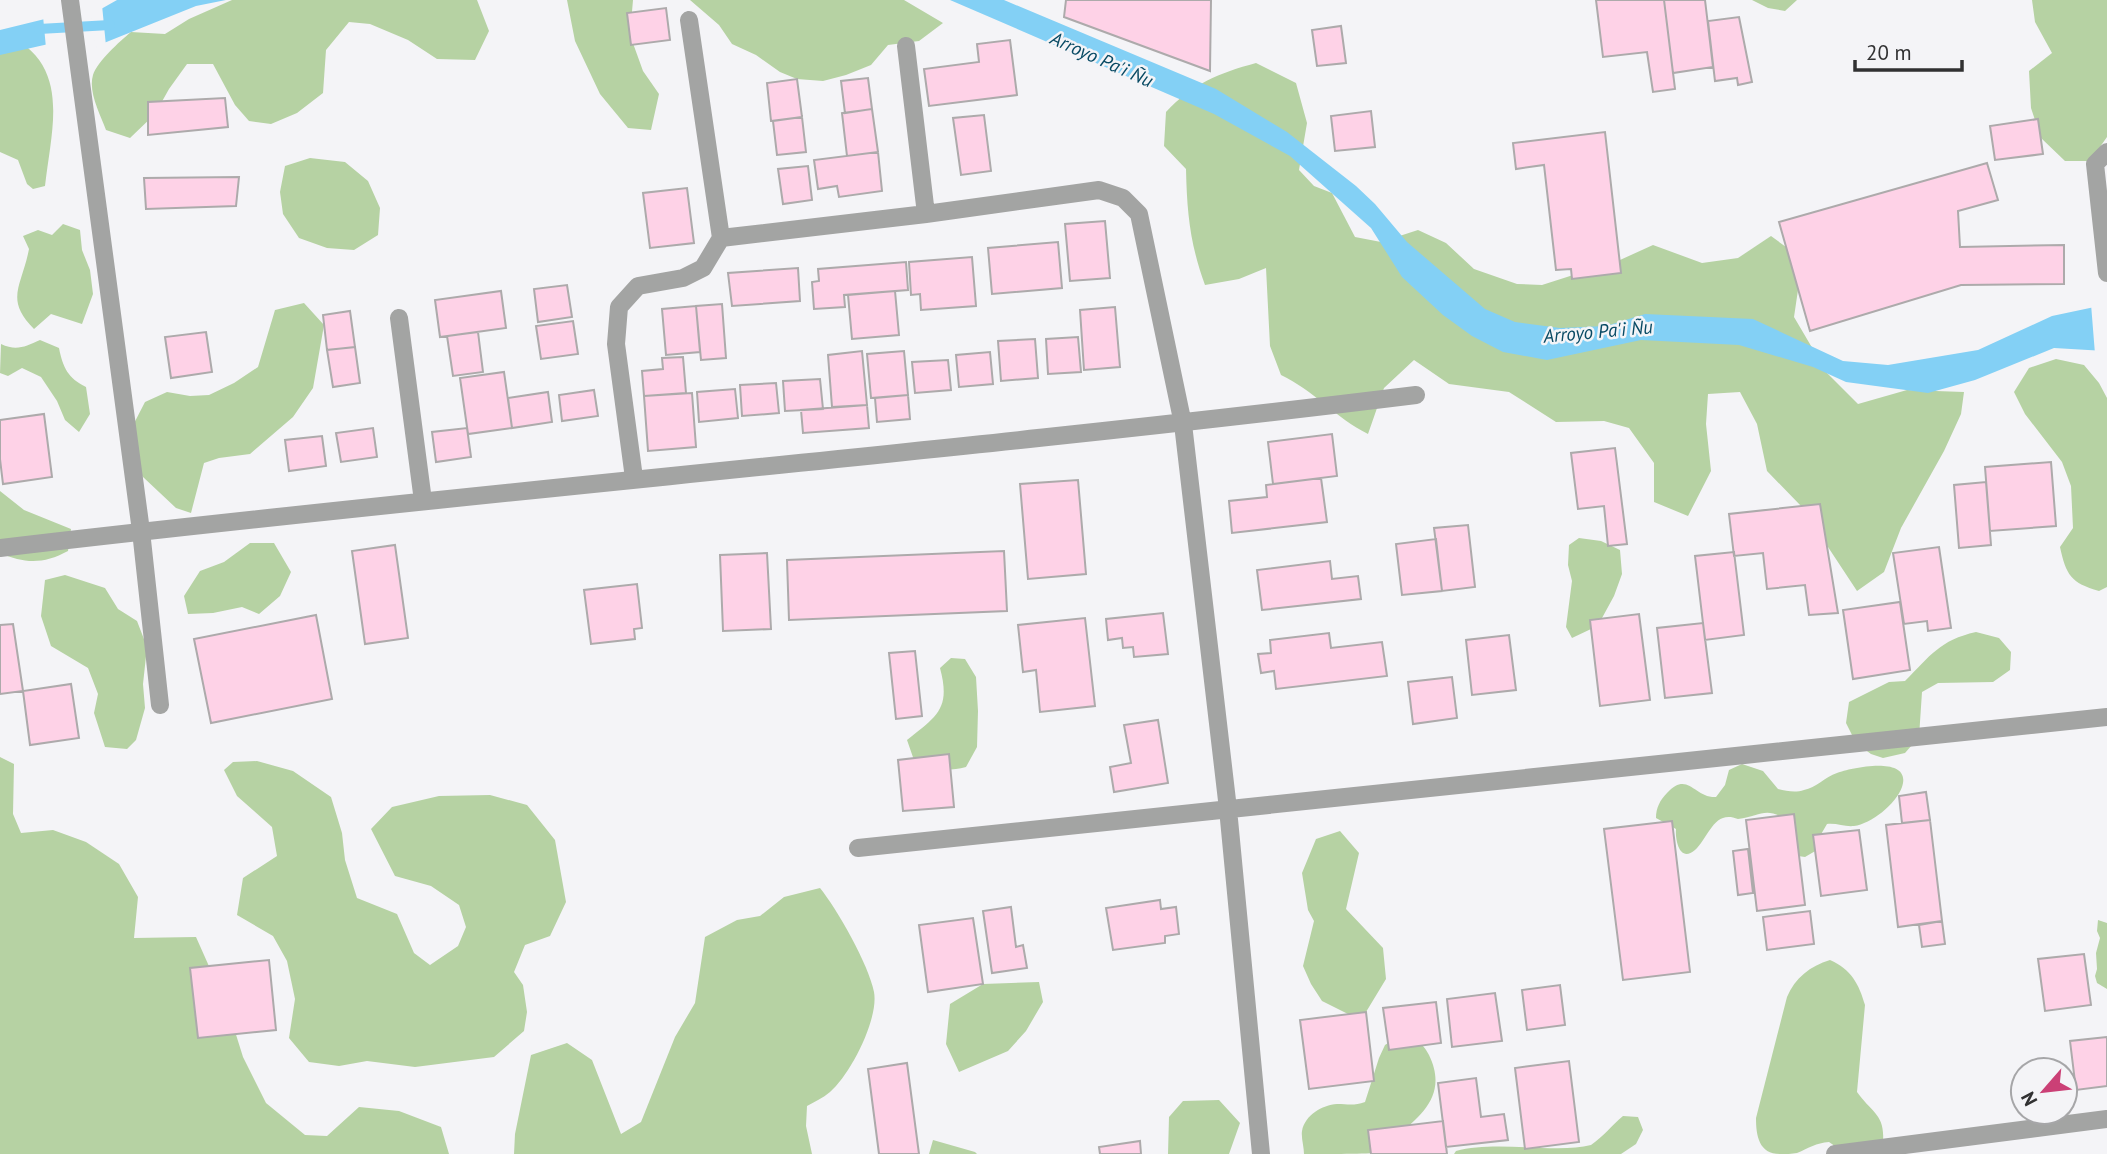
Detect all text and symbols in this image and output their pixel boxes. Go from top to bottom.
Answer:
water label: Arroyo Pa'i Ñu [1046,25,1157,92]
scale bar [1855,28,1962,72]
text: 20 m [1866,39,1912,66]
water label: Arroyo Pa'i Ñu [1541,314,1654,348]
north arrow [2009,1056,2079,1126]
text: N [2015,1088,2043,1110]

